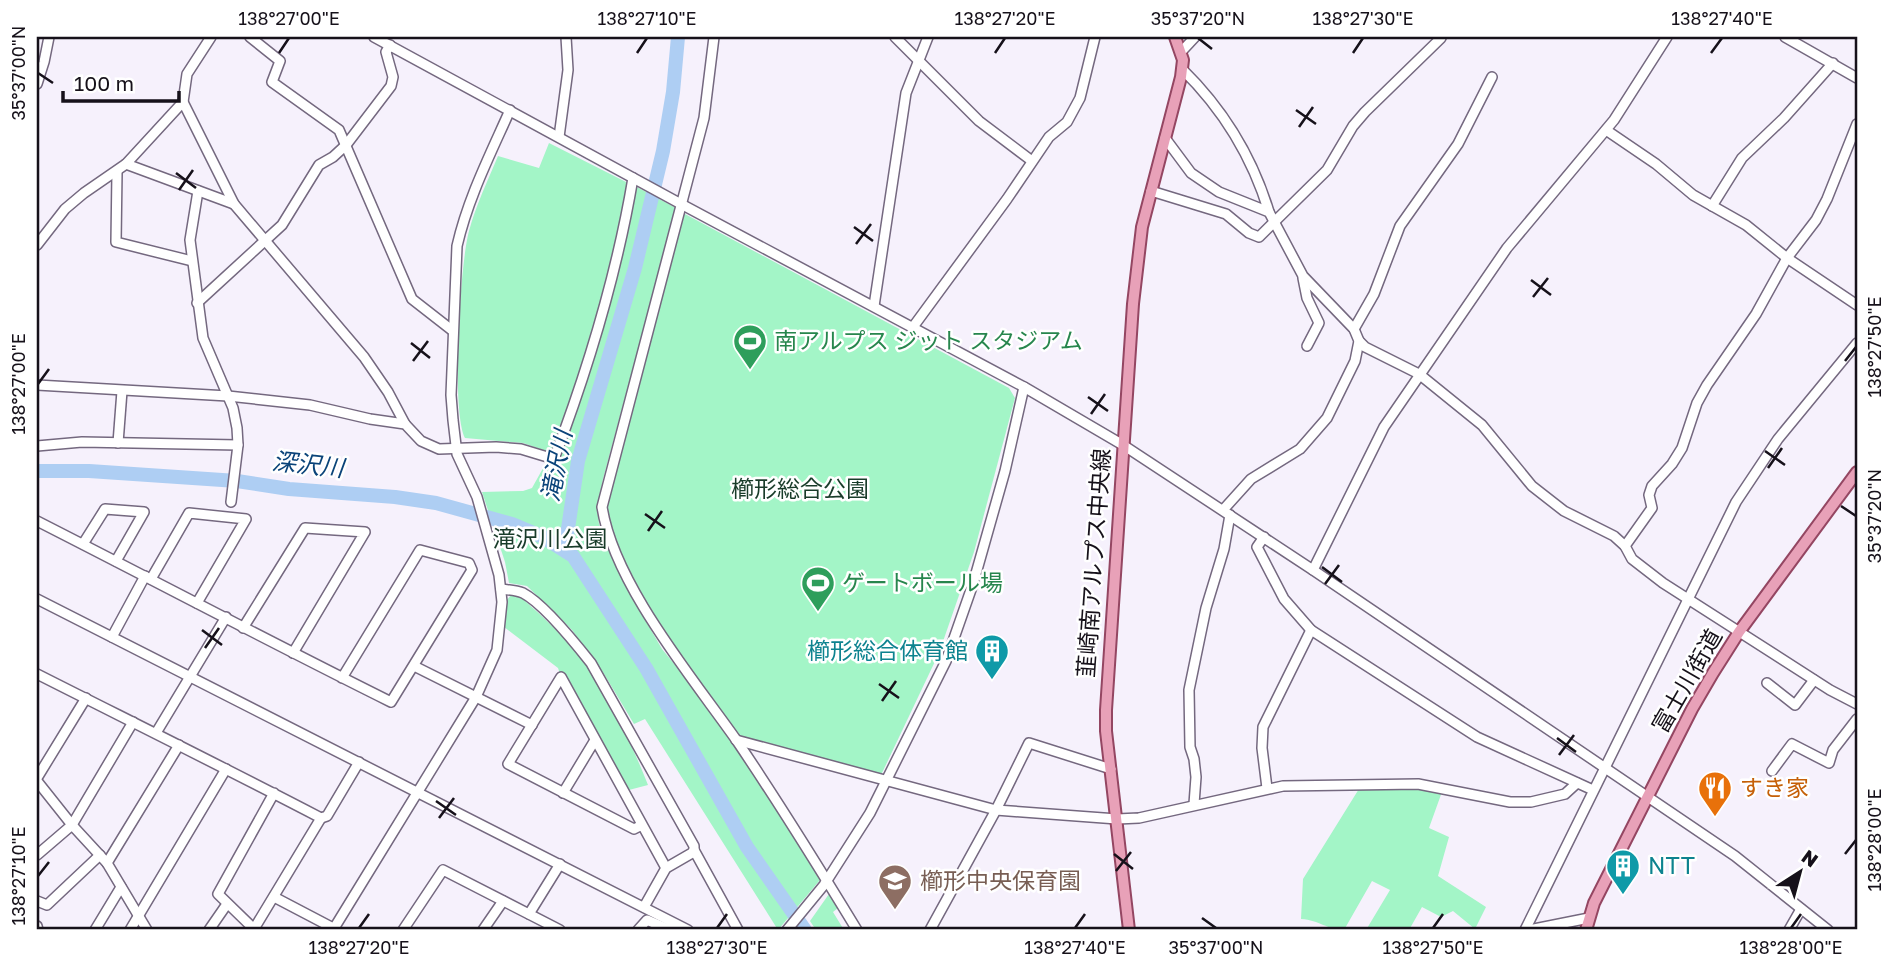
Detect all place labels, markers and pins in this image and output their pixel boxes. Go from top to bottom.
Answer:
sports icon: 南アルプス ジット スタジアム [731,322,769,371]
place label: 南アルプス ジット スタジアム [774,326,1083,354]
sports icon: ゲートボール場 [799,564,837,613]
place label: ゲートボール場 [842,568,1003,596]
building icon: 櫛形総合体育館 [973,632,1011,681]
place label: 櫛形総合体育館 [807,636,968,664]
restaurant icon: すき家 [1696,769,1734,818]
place label: すき家 [1740,773,1809,801]
building icon: NTT [1604,847,1642,896]
place label: NTT [1648,851,1695,879]
school or university icon: 櫛形中央保育園 [876,862,914,911]
place label: 櫛形中央保育園 [920,866,1081,894]

